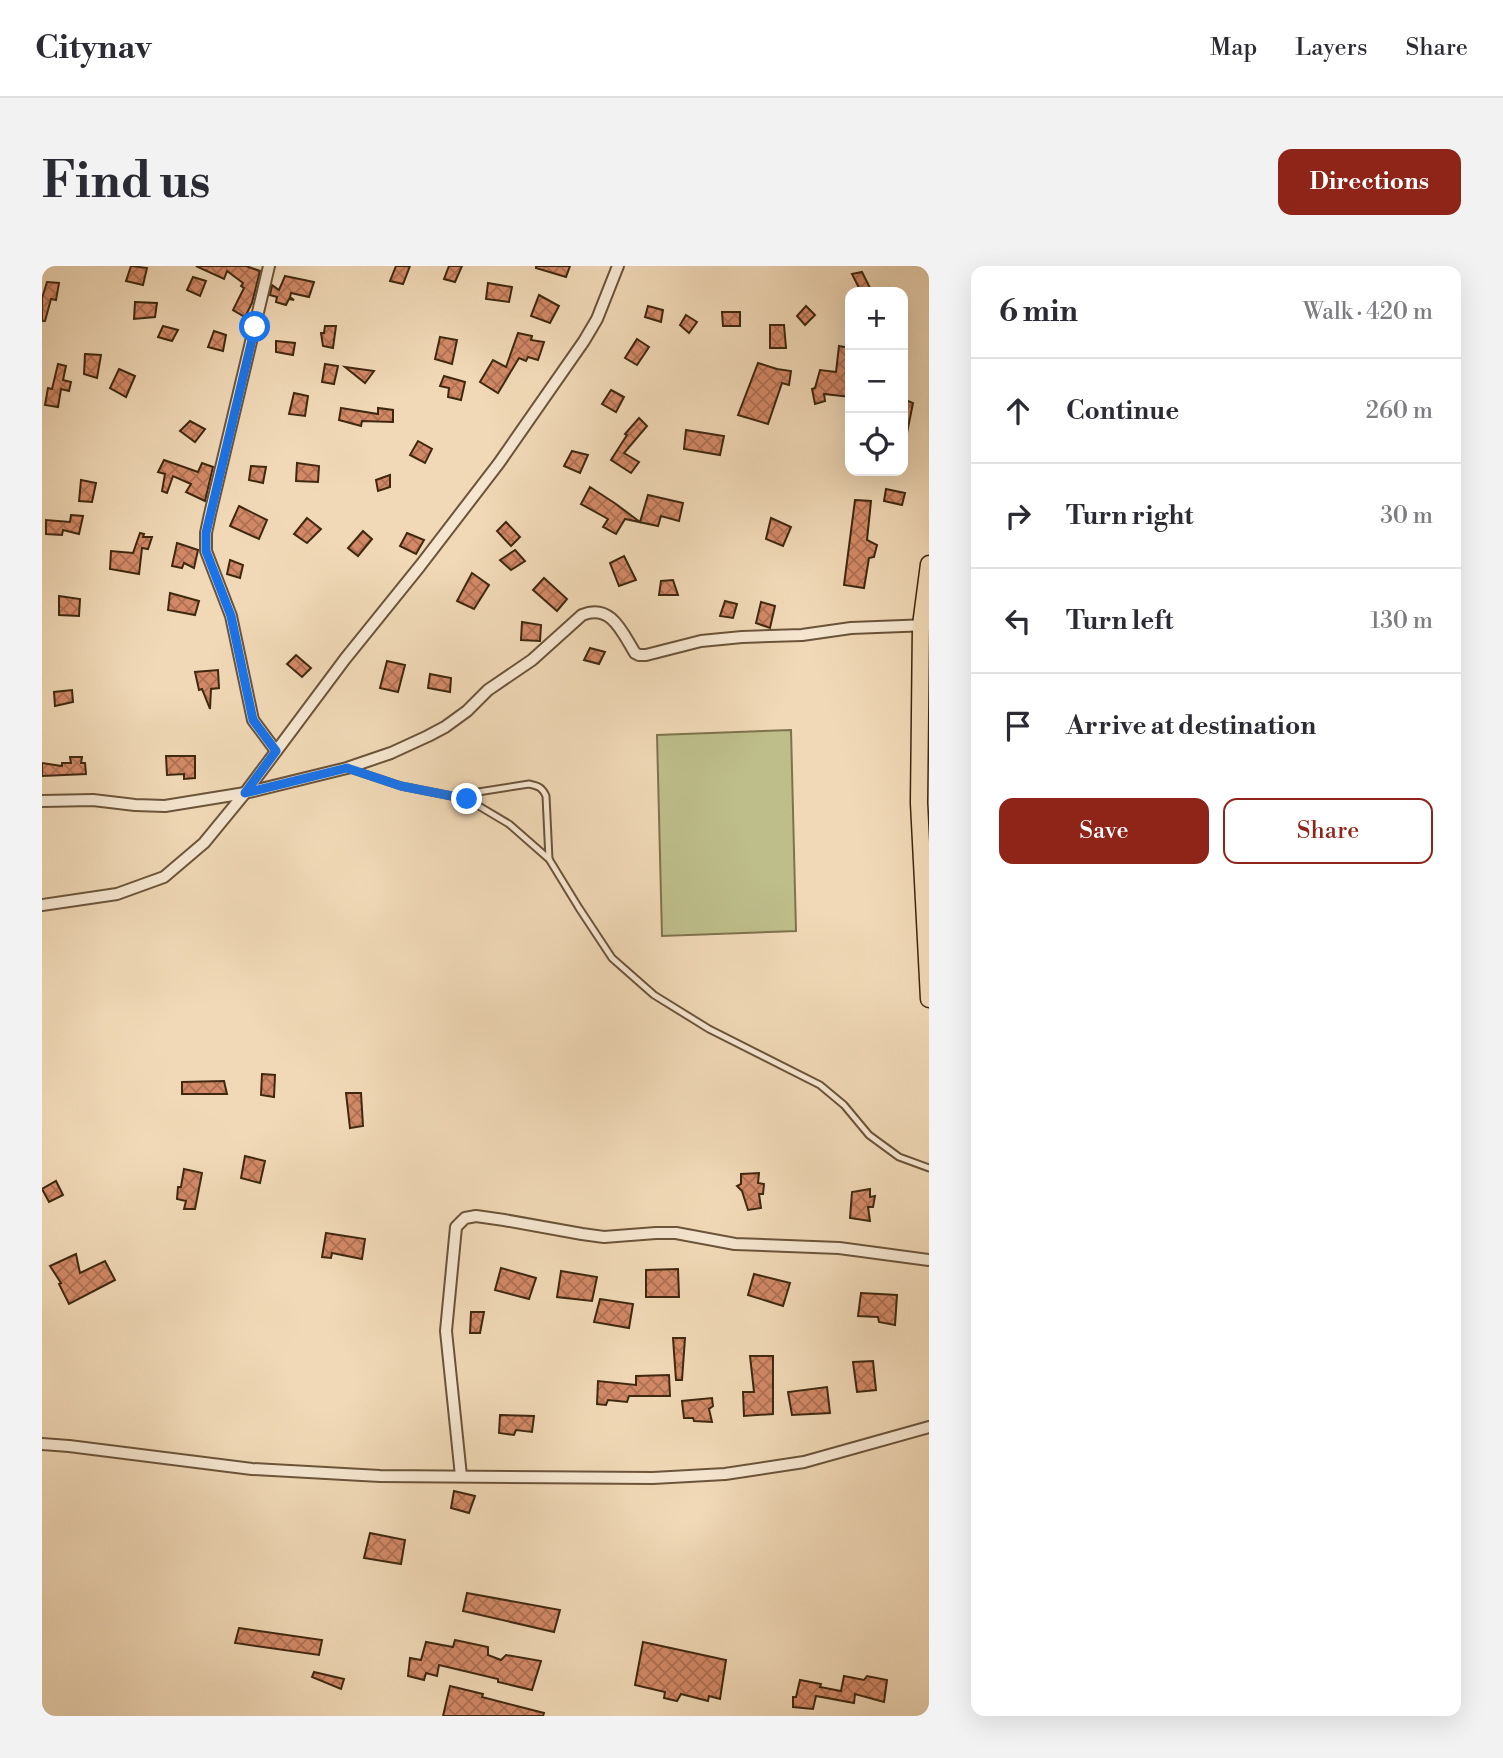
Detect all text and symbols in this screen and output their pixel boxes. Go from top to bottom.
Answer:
text: Citynav [35,28,152,69]
text: Map [1210,33,1257,63]
text: Layers [1295,33,1367,63]
text: Share [1405,33,1468,63]
button: Directions [1278,149,1461,215]
text: Find us [42,152,211,213]
map controls [845,287,908,476]
button: + [845,287,908,350]
text: 6 min [999,293,1078,331]
text: Walk · 420 m [1303,298,1433,326]
route start [239,311,270,342]
button: − [845,350,908,413]
icon: ahead [999,392,1037,430]
text: Continue [1066,395,1179,427]
text: 260 m [1366,397,1433,425]
button: locate [845,413,908,476]
icon: right [999,497,1037,535]
text: Turn right [1066,500,1194,532]
text: 30 m [1380,502,1433,530]
icon: left [999,602,1037,640]
text: Turn left [1066,605,1174,637]
text: 130 m [1370,607,1433,635]
icon: arrive [999,707,1037,745]
text: Arrive at destination [1066,710,1316,742]
route end [451,783,482,814]
button: Save [999,798,1209,864]
button: Share [1223,798,1433,864]

